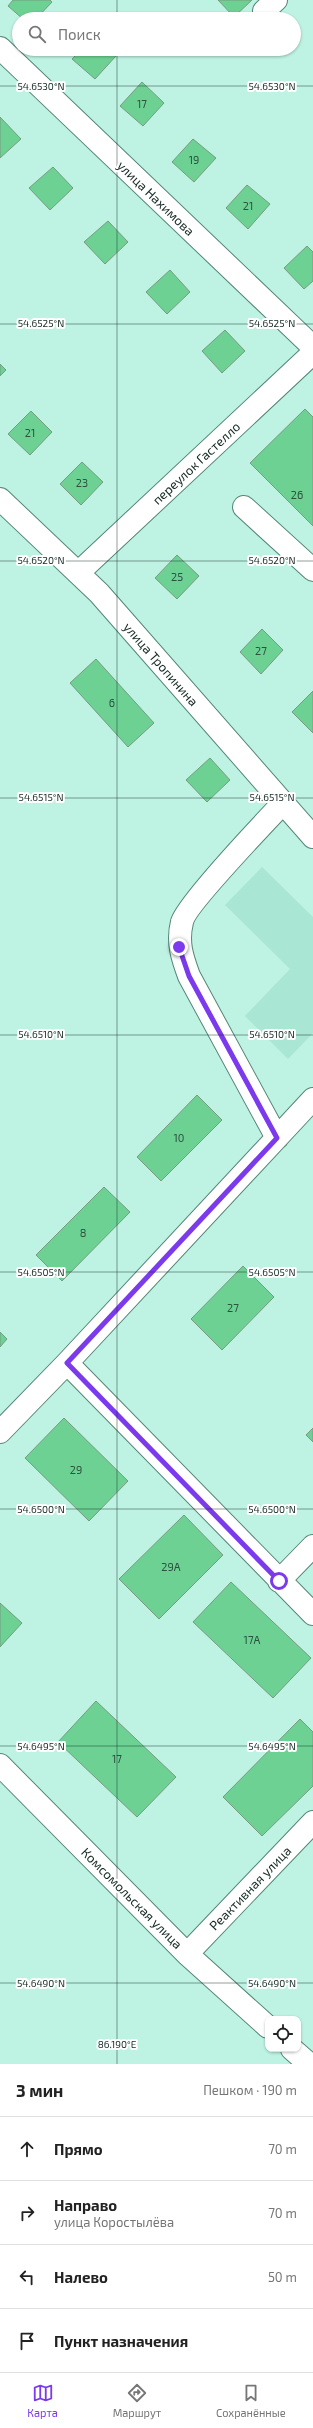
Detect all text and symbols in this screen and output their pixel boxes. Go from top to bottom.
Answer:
search box [12,12,301,56]
icon: search [26,23,48,45]
text: Поиск [58,25,101,43]
text: 54.6530°N [17,80,65,92]
text: 54.6530°N [248,80,296,92]
house number: 17 [137,97,147,110]
house number: 19 [189,153,199,166]
street label: улица Нахимова [114,157,198,239]
house number: 21 [243,199,253,212]
text: 54.6525°N [18,317,64,329]
text: 54.6525°N [249,317,295,329]
street label: переулок Гастелло [149,418,243,508]
house number: 21 [25,426,35,439]
house number: 23 [76,476,88,489]
house number: 26 [291,488,303,501]
text: 54.6520°N [17,554,65,566]
text: 54.6520°N [248,554,296,566]
house number: 25 [171,570,183,583]
street label: улица Тропинина [120,619,202,709]
house number: 27 [255,644,267,657]
house number: 6 [109,696,115,709]
text: 54.6515°N [19,791,63,803]
text: 54.6515°N [250,791,294,803]
route end [170,938,188,956]
text: 54.6510°N [18,1028,64,1040]
text: 54.6510°N [249,1028,295,1040]
house number: 10 [173,1131,185,1144]
house number: 8 [80,1226,86,1239]
text: 54.6505°N [18,1266,64,1278]
text: 54.6505°N [249,1266,295,1278]
house number: 27 [227,1301,239,1314]
house number: 29 [70,1463,82,1476]
text: 54.6500°N [17,1503,65,1515]
text: 54.6500°N [248,1503,296,1515]
house number: 29А [161,1560,181,1573]
route start [270,1572,288,1590]
house number: 17А [244,1633,261,1646]
text: 54.6495°N [17,1740,65,1752]
text: 54.6495°N [248,1740,296,1752]
house number: 17 [112,1752,122,1765]
street label: Реактивная улица [206,1843,294,1933]
street label: Комсомольская улица [78,1844,186,1952]
text: 54.6490°N [17,1977,65,1989]
text: 54.6490°N [248,1977,296,1989]
map controls [265,2016,301,2052]
button: locate [265,2016,301,2052]
text: 86.190°E [98,2038,137,2050]
text: 3 мин [16,2080,63,2100]
text: Пешком · 190 m [203,2082,297,2098]
icon: ahead [16,2138,38,2160]
text: Прямо [54,2140,103,2158]
text: 70 m [268,2141,297,2157]
text: Направо [54,2196,117,2214]
icon: right [16,2202,38,2224]
text: 70 m [268,2205,297,2221]
text: улица Коростылёва [54,2214,174,2230]
icon: left [16,2266,38,2288]
text: Налево [54,2268,108,2286]
text: 50 m [268,2269,297,2285]
icon: arrive [16,2330,38,2352]
text: Пункт назначения [54,2332,188,2350]
tab: Карта [27,2382,58,2419]
tab: Маршрут [113,2382,161,2419]
tab: Сохранённые [216,2382,286,2419]

